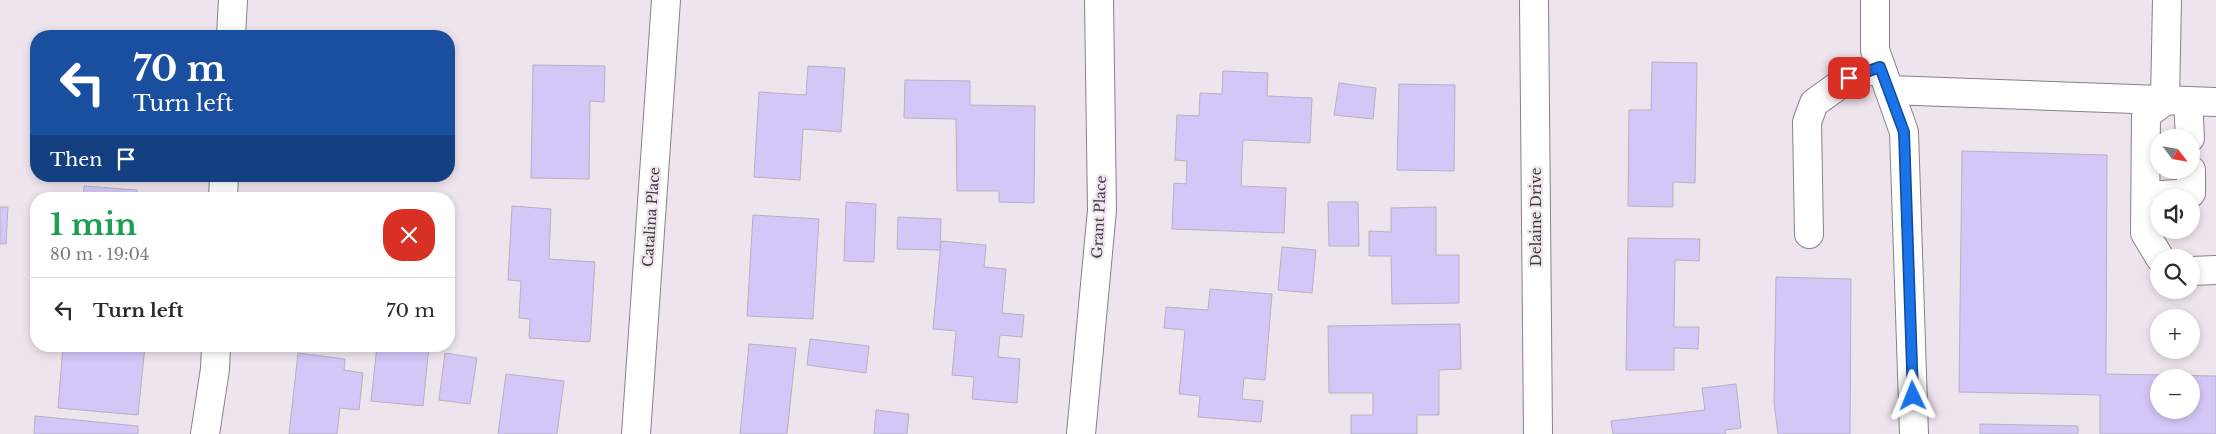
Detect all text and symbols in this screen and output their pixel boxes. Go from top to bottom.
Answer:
text: 70 m [133,47,226,90]
icon: left [50,50,115,115]
pin [1828,57,1870,99]
icon: arrive [1835,64,1863,92]
text: Turn left [133,90,233,117]
north arrow [2150,129,2200,179]
map controls [2150,129,2200,419]
icon: arrive [112,145,140,173]
text: Then [50,148,102,171]
street label: Catalina Place [639,166,663,268]
street label: Delaine Drive [1527,167,1545,267]
street label: Grant Place [1088,175,1110,259]
button: sound [2150,189,2200,239]
text: 1 min [50,206,137,243]
button: close [383,209,435,261]
text: 80 m · 19:04 [50,244,149,264]
button: search [2150,249,2200,299]
icon: left [50,296,78,324]
text: Turn left [93,299,184,322]
text: 70 m [386,299,435,322]
button: + [2150,309,2200,359]
position arrow [1886,369,1938,421]
button: − [2150,369,2200,419]

